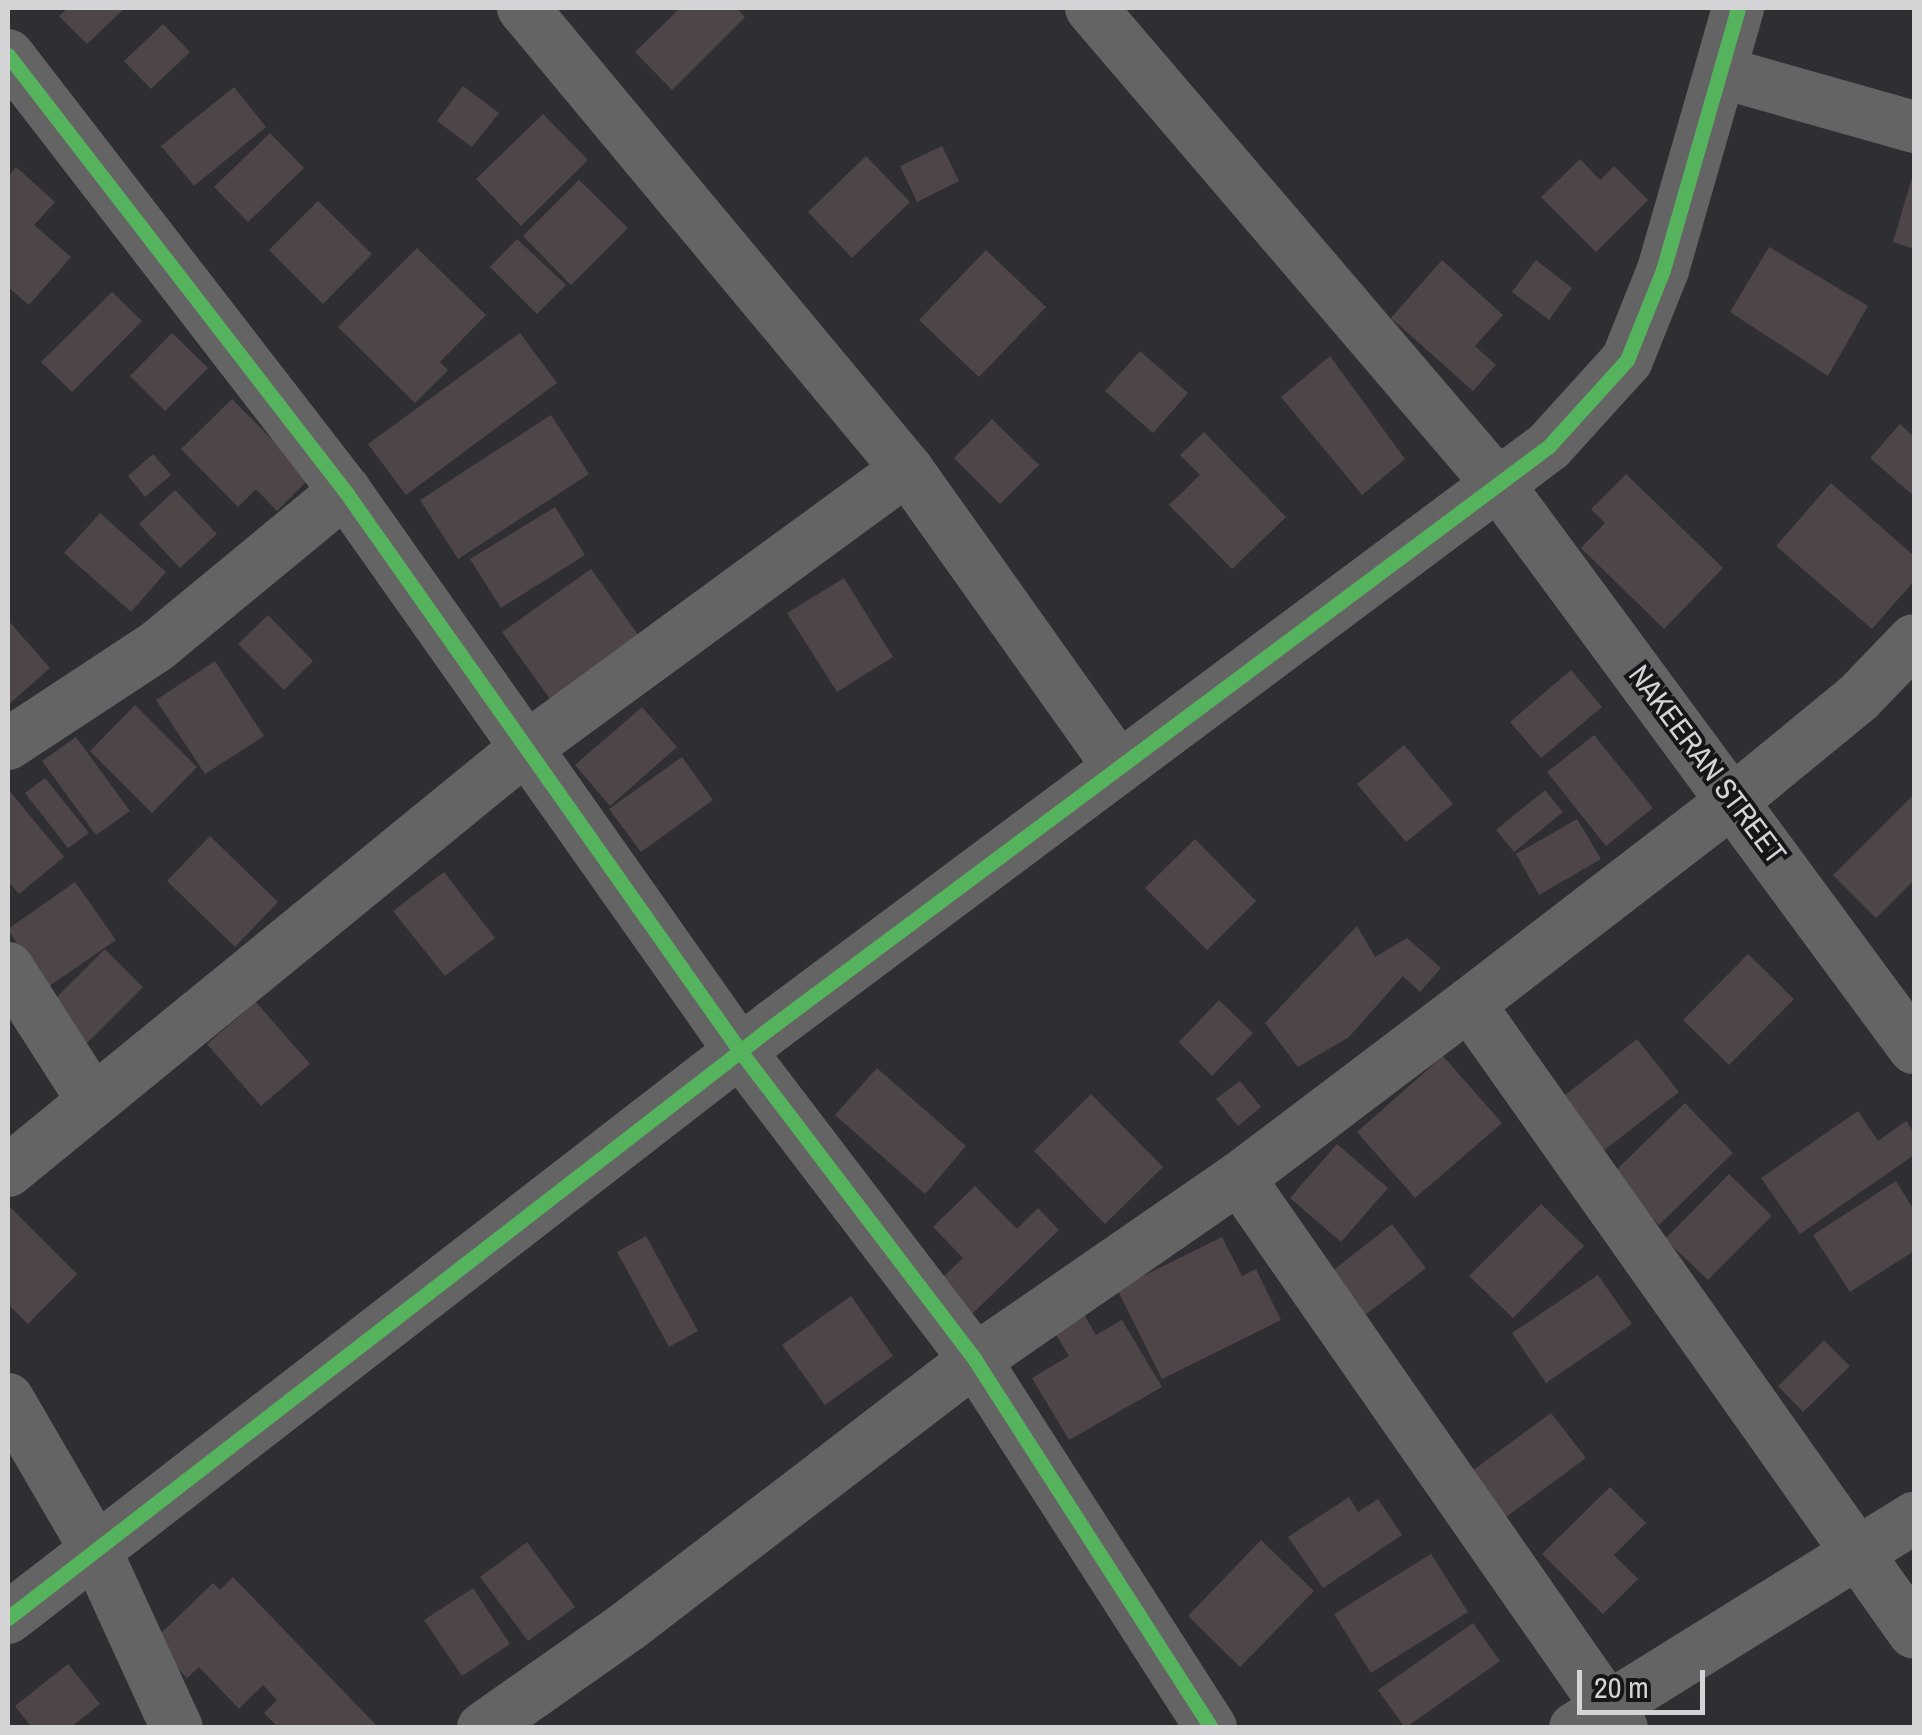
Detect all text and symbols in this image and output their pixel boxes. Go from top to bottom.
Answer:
street label: NAKEERAN STREET [1622,658,1794,870]
scale bar [1582,1650,1710,1712]
text: 20 m [1594,1667,1649,1707]

